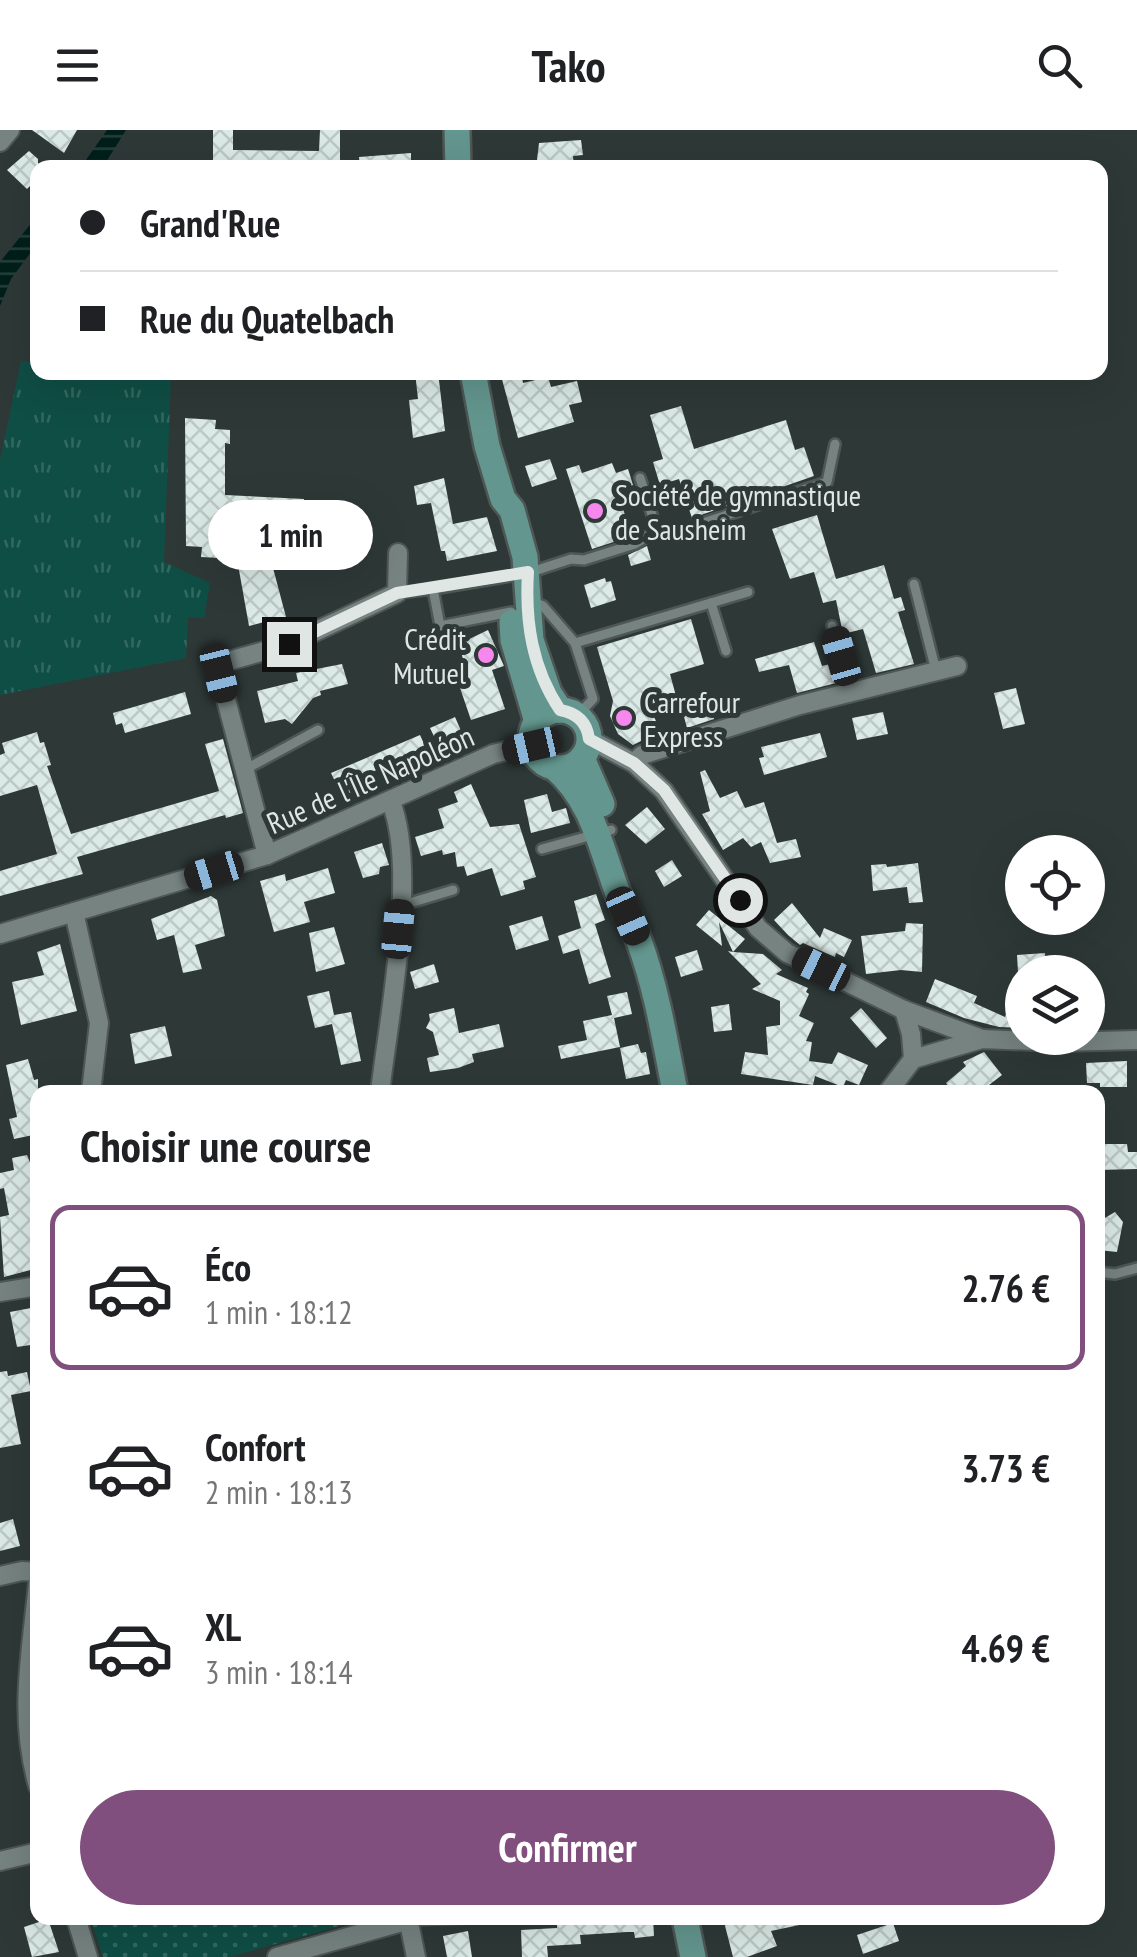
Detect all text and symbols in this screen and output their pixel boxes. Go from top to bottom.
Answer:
text: Tako [531,36,606,94]
icon: menu [50,38,105,93]
icon: search [1032,38,1087,93]
text: Grand'Rue [140,198,280,247]
text: Rue du Quatelbach [140,294,394,343]
place label: Société de gymnastique de Sausheim [615,475,861,548]
callout: 1 min [206,499,372,569]
marker: Société de gymnastique de Sausheim [584,500,606,522]
text: 1 min [258,514,323,556]
place label: Crédit Mutuel [393,619,467,692]
route end [267,622,312,667]
car [818,623,864,689]
car [197,640,241,706]
marker: Crédit Mutuel [475,644,497,666]
place label: Carrefour Express [644,682,741,755]
marker: Carrefour Express [613,707,635,729]
street label: Rue de l'Île Napoléon [260,716,480,842]
car [499,725,565,767]
map controls [1005,835,1105,1055]
button: locate [1005,835,1105,935]
car [181,848,247,894]
route start [718,878,763,923]
car [602,882,654,950]
car [380,898,416,960]
car [787,942,855,996]
button: layers [1005,955,1105,1055]
text: Choisir une course [80,1116,371,1174]
text: Éco [205,1242,251,1291]
icon: car [85,1243,175,1333]
text: 2.76 € [961,1263,1050,1312]
text: 1 min · 18:12 [205,1291,353,1333]
text: Confort [205,1422,305,1471]
icon: car [85,1423,175,1513]
text: 3.73 € [961,1443,1050,1492]
text: 2 min · 18:13 [205,1471,353,1513]
text: XL [205,1602,241,1651]
icon: car [85,1603,175,1693]
text: 4.69 € [961,1623,1050,1672]
text: 3 min · 18:14 [205,1651,353,1693]
button: Confirmer [80,1790,1055,1905]

